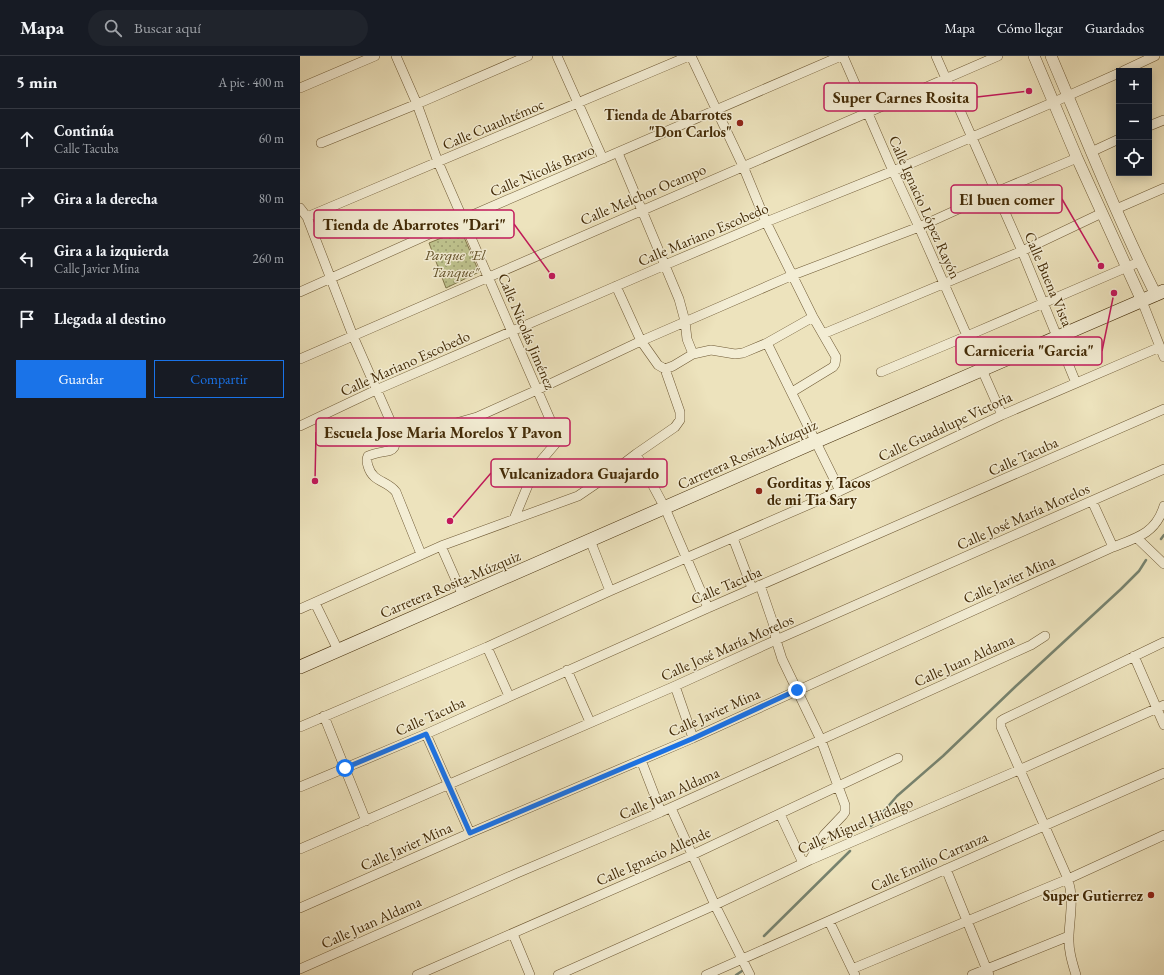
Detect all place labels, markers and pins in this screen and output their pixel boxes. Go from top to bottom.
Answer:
callout: Super Carnes Rosita [824,83,977,111]
place label: Tienda de Abarrotes "Don Carlos" [604,105,732,141]
marker: Tienda de Abarrotes "Don Carlos" [735,118,745,128]
callout: El buen comer [951,185,1062,213]
callout: Tienda de Abarrotes "Dari" [314,210,514,238]
callout: Carniceria "Garcia" [956,337,1102,365]
callout: Escuela Jose Maria Morelos Y Pavon [316,418,570,446]
callout: Vulcanizadora Guajardo [491,459,667,487]
place label: Gorditas y Tacos de mi Tia Sary [767,473,870,509]
marker: Gorditas y Tacos de mi Tia Sary [754,486,764,496]
place label: Super Gutierrez [1043,886,1143,905]
marker: Super Gutierrez [1146,890,1156,900]

